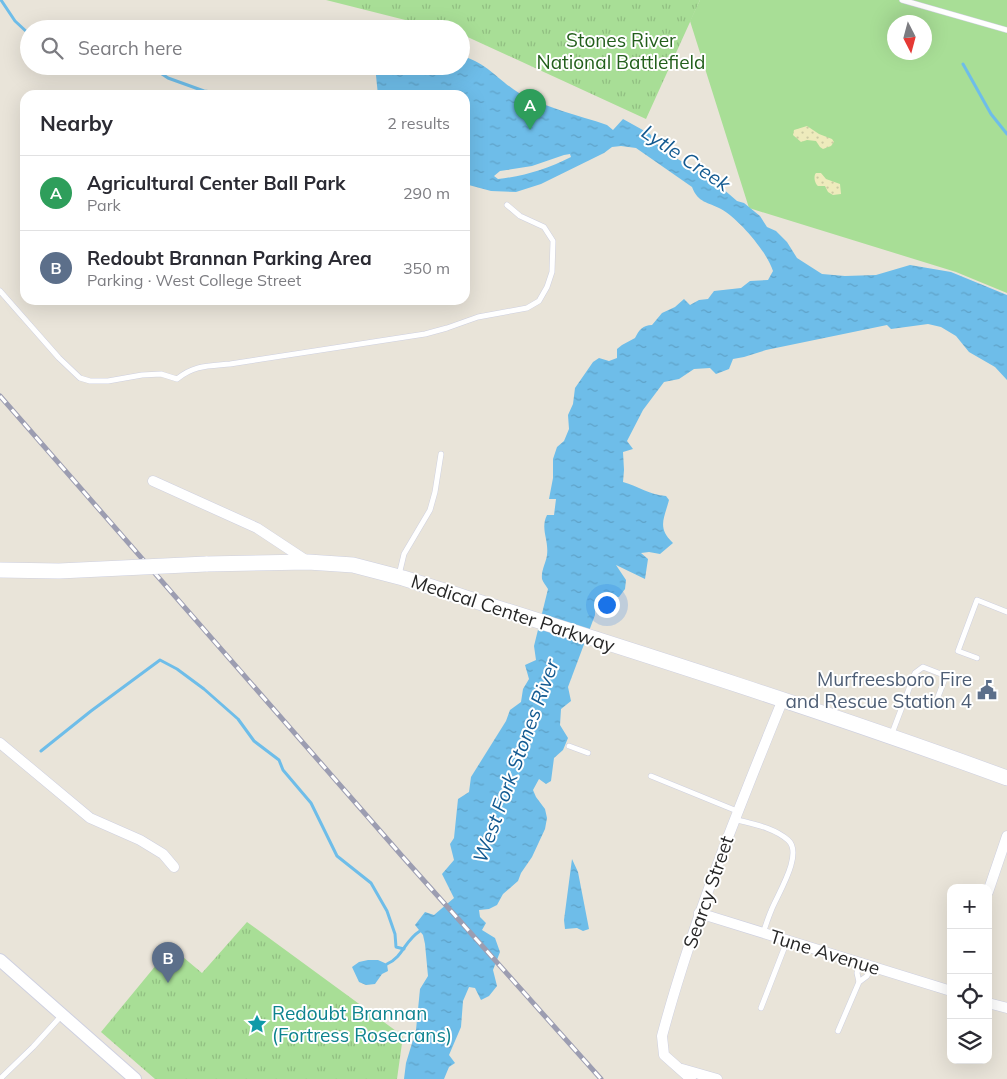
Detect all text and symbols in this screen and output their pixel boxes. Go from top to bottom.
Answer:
north arrow [887,15,932,60]
search box [20,20,470,75]
park label: Stones River National Battlefield [536,28,706,74]
icon: search [38,34,66,62]
text: Search here [78,36,182,60]
pin: A [514,89,546,130]
text: Nearby [40,110,113,136]
text: 2 results [387,113,450,133]
water label: Lytle Creek [637,119,736,197]
text: Agricultural Center Ball Park [87,171,345,195]
text: A [50,183,62,203]
text: 290 m [403,183,450,203]
text: Park [87,195,121,215]
text: Redoubt Brannan Parking Area [87,246,372,270]
text: B [50,258,62,278]
text: 350 m [403,258,450,278]
text: Parking · West College Street [87,270,301,290]
street label: Medical Center Parkway [408,569,618,657]
your location [594,592,620,618]
water label: West Fork Stones River [467,655,564,866]
place label: Murfreesboro Fire and Rescue Station 4 [785,667,972,713]
public building icon: Murfreesboro Fire and Rescue Station 4 [976,679,998,701]
street label: Searcy Street [678,832,739,951]
map controls [947,884,992,1064]
button: + [947,884,992,929]
street label: Tune Avenue [767,924,883,980]
button: − [947,929,992,974]
pin: B [152,942,184,983]
button: locate [947,974,992,1019]
place label: Redoubt Brannan (Fortress Rosecrans) [272,1001,452,1047]
place icon: Redoubt Brannan (Fortress Rosecrans) [246,1013,268,1035]
button: layers [947,1019,992,1064]

